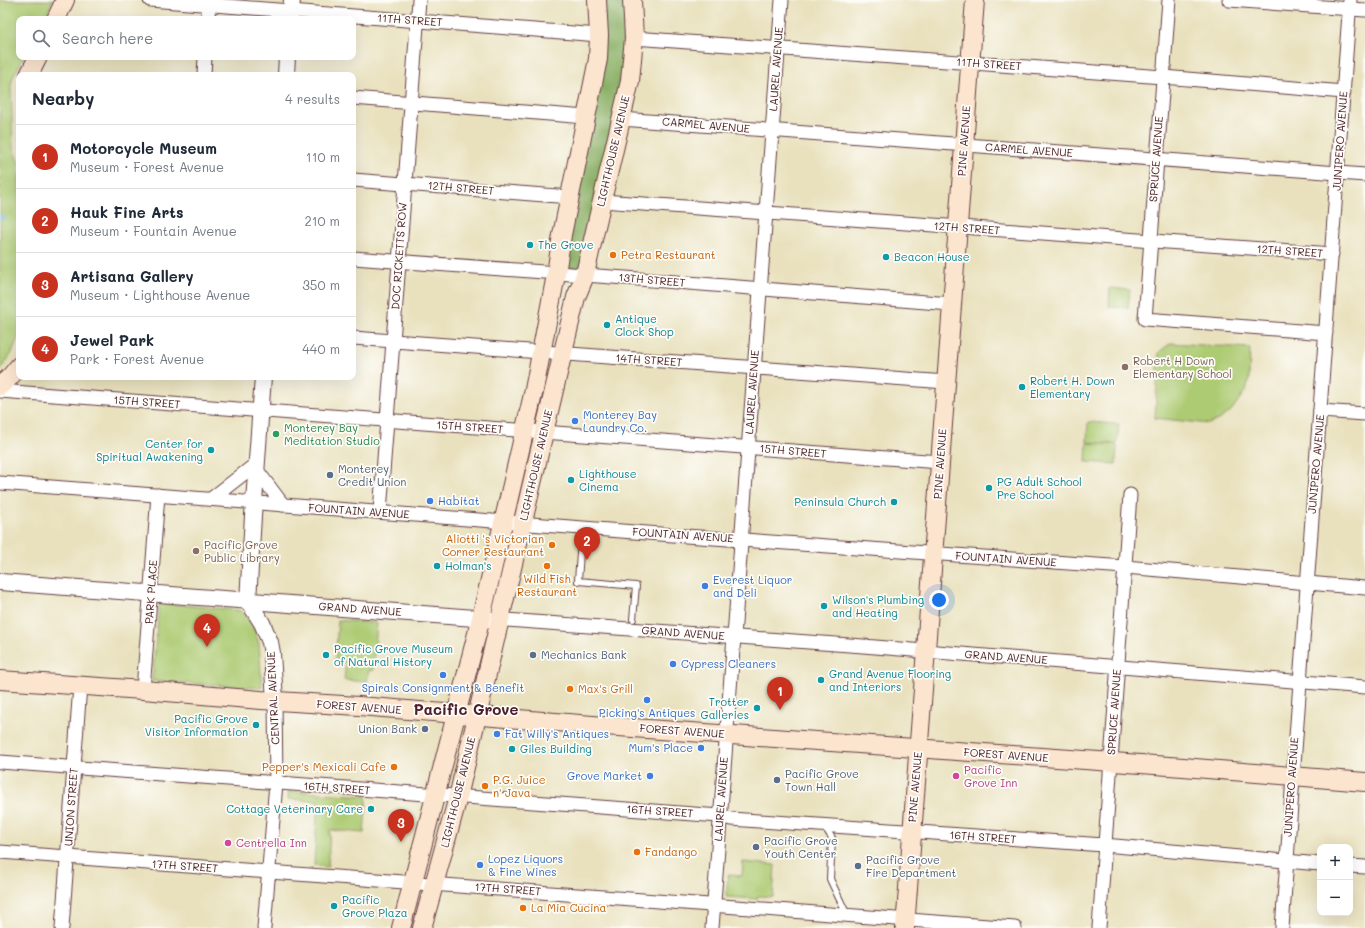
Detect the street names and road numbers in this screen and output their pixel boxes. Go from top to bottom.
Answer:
street label: 11TH STREET [377,10,443,29]
street label: LAUREL AVENUE [765,26,786,112]
street label: 11TH STREET [956,54,1022,73]
street label: JUNIPERO AVENUE [1329,91,1350,191]
street label: LIGHTHOUSE AVENUE [592,94,633,208]
street label: PINE AVENUE [954,105,973,177]
street label: CARMEL AVENUE [662,113,751,136]
street label: SPRUCE AVENUE [1145,116,1166,202]
street label: CARMEL AVENUE [985,139,1073,160]
street label: 12TH STREET [427,177,495,198]
street label: DOC RICKETTS ROW [387,202,410,310]
street label: 12TH STREET [933,218,1001,237]
street label: 12TH STREET [1256,241,1324,260]
street label: 13TH STREET [618,269,686,290]
street label: LAUREL AVENUE [741,349,762,435]
street label: 14TH STREET [615,350,683,369]
street label: 15TH STREET [113,392,181,411]
street label: LIGHTHOUSE AVENUE [515,408,556,522]
street label: JUNIPERO AVENUE [1304,414,1327,514]
street label: 15TH STREET [436,417,504,436]
street label: PINE AVENUE [930,428,949,500]
street label: 15TH STREET [759,440,827,461]
street label: FOUNTAIN AVENUE [308,499,410,522]
street label: FOUNTAIN AVENUE [632,523,734,546]
street label: FOUNTAIN AVENUE [955,547,1057,570]
street label: PARK PLACE [141,559,160,625]
street label: GRAND AVENUE [318,598,402,619]
street label: GRAND AVENUE [641,622,725,643]
street label: GRAND AVENUE [964,646,1048,667]
street label: CENTRAL AVENUE [263,651,282,745]
street label: SPRUCE AVENUE [1103,669,1124,755]
street label: FOREST AVENUE [316,696,402,717]
street label: FOREST AVENUE [639,720,725,741]
street label: LIGHTHOUSE AVENUE [436,735,479,849]
street label: JUNIPERO AVENUE [1280,737,1301,837]
street label: FOREST AVENUE [963,744,1049,765]
street label: PINE AVENUE [904,751,925,823]
street label: LAUREL AVENUE [710,756,731,842]
street label: UNION STREET [60,767,81,847]
street label: 16TH STREET [303,778,371,797]
street label: 16TH STREET [626,801,694,820]
street label: 16TH STREET [949,827,1017,846]
street label: 17TH STREET [151,856,219,875]
street label: 17TH STREET [474,879,542,898]

